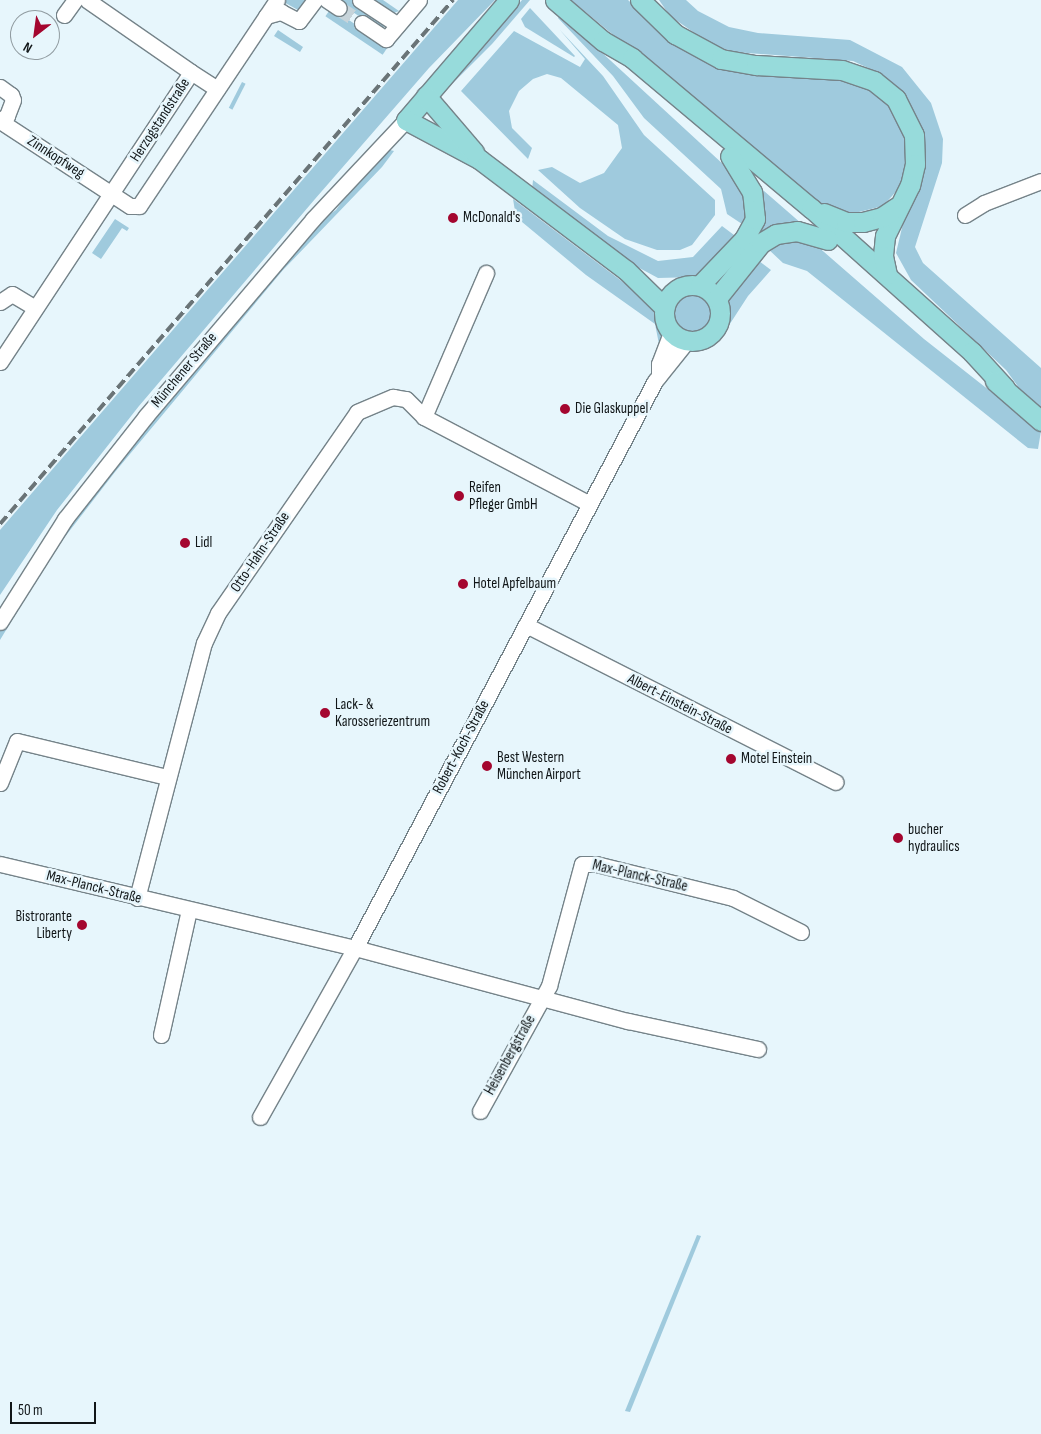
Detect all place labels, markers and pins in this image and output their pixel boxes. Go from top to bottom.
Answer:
place label: McDonald's [463,209,520,227]
marker: McDonald's [447,212,459,224]
place label: Die Glaskuppel [575,400,648,418]
marker: Die Glaskuppel [559,403,571,415]
place label: Reifen Pfleger GmbH [469,478,538,513]
marker: Reifen Pfleger GmbH [453,490,465,502]
place label: Lidl [195,534,212,552]
marker: Lidl [179,537,191,549]
place label: Hotel Apfelbaum [473,575,556,593]
marker: Hotel Apfelbaum [457,578,469,590]
place label: Lack- & Karosseriezentrum [335,695,430,730]
marker: Lack- & Karosseriezentrum [319,707,331,719]
place label: Best Western München Airport [497,748,581,783]
place label: Motel Einstein [741,750,812,768]
marker: Motel Einstein [725,753,737,765]
marker: Best Western München Airport [481,760,493,772]
place label: bucher hydraulics [908,820,960,855]
marker: bucher hydraulics [892,832,904,844]
place label: Bistrorante Liberty [15,907,72,942]
marker: Bistrorante Liberty [76,919,88,931]

